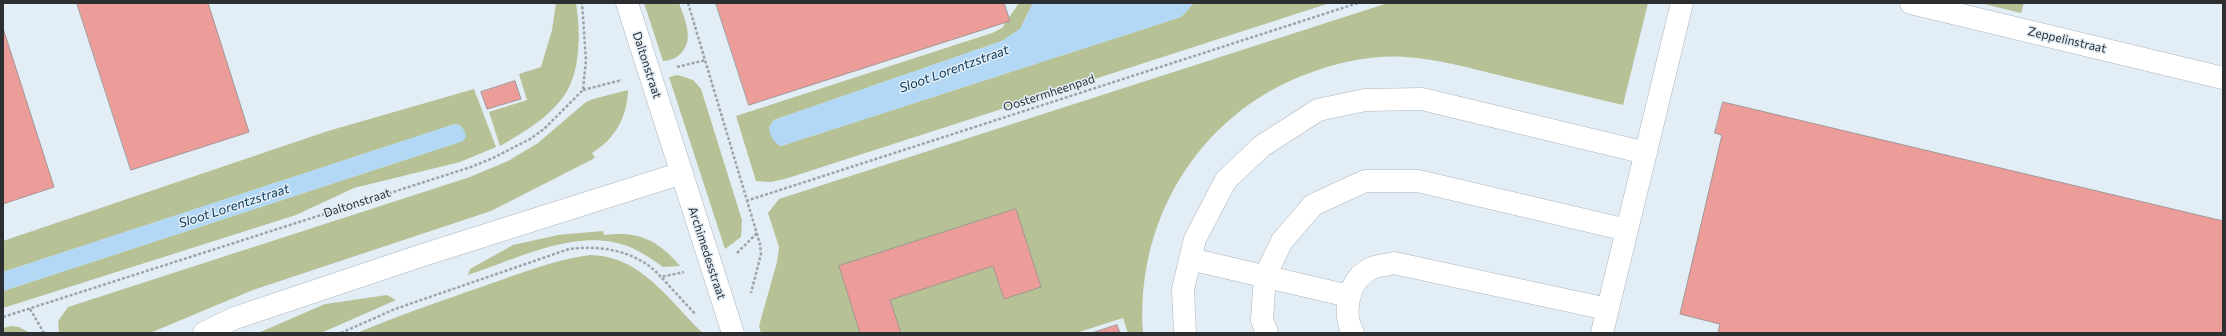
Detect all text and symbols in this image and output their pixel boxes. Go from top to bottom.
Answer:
street label: Zeppelinstraat [2026,24,2108,56]
street label: Daltonstraat [629,30,665,100]
water label: Sloot Lorentzstraat [897,42,1011,96]
street label: Oostermheenpad [1001,71,1097,115]
water label: Sloot Lorentzstraat [177,181,291,231]
street label: Daltonstraat [322,185,392,221]
street label: Archimedesstraat [685,205,729,301]

